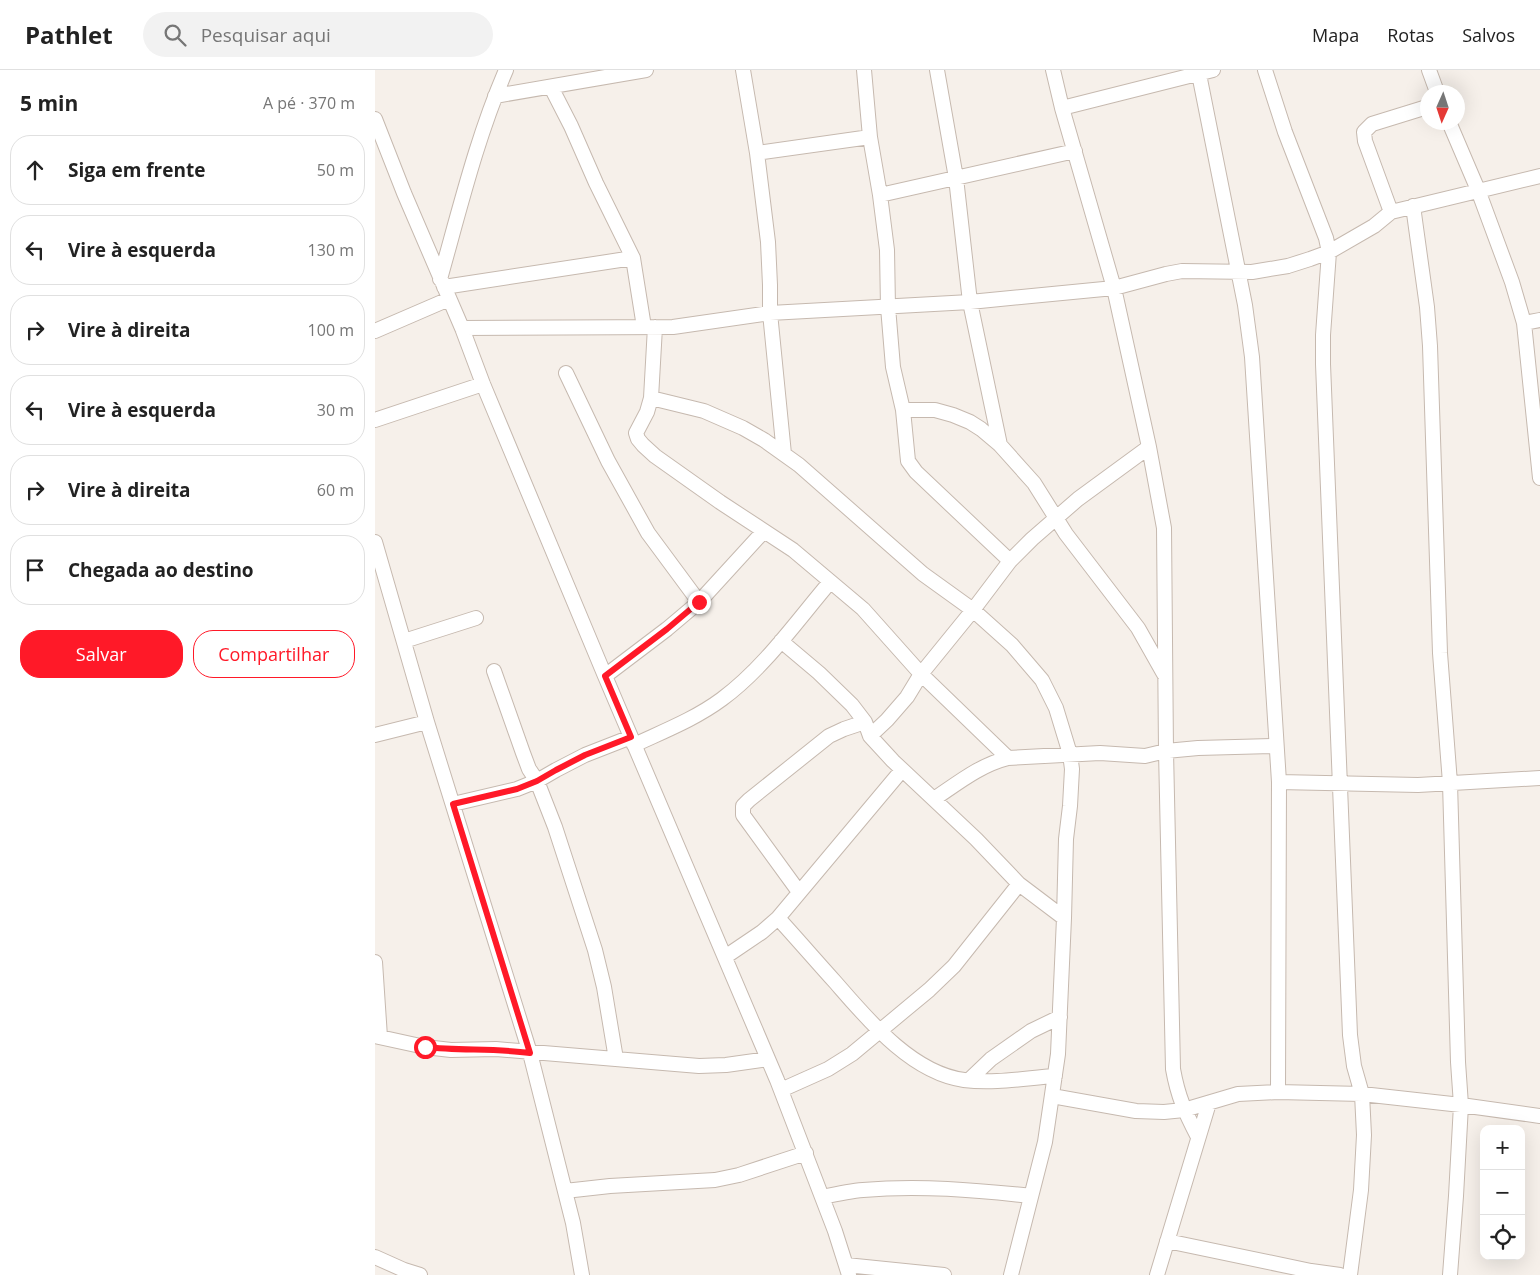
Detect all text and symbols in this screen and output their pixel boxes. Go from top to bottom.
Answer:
search box [143,12,493,57]
text: Pathlet [25,18,113,51]
icon: search [161,21,189,49]
text: Pesquisar aqui [201,22,331,48]
text: Mapa [1312,23,1359,47]
text: Rotas [1387,23,1434,47]
text: Salvos [1462,23,1515,47]
north arrow [1420,85,1465,130]
text: 5 min [20,89,78,117]
text: A pé · 370 m [263,92,355,114]
icon: ahead [21,156,49,184]
text: Siga em frente [68,157,205,183]
text: 50 m [317,159,354,181]
icon: left [21,236,49,264]
text: Vire à esquerda [68,237,216,263]
text: 130 m [308,239,354,261]
icon: right [21,316,49,344]
text: Vire à direita [68,317,191,343]
text: 100 m [308,319,354,341]
icon: left [21,396,49,424]
text: Vire à esquerda [68,397,216,423]
text: 30 m [317,399,354,421]
icon: right [21,476,49,504]
text: Vire à direita [68,477,191,503]
text: 60 m [317,479,354,501]
icon: arrive [21,556,49,584]
text: Chegada ao destino [68,557,254,583]
route end [688,591,711,614]
button: Salvar [20,630,183,678]
button: Compartilhar [193,630,355,678]
route start [414,1036,437,1059]
map controls [1480,1125,1525,1260]
button: + [1480,1125,1525,1170]
button: − [1480,1170,1525,1215]
button: locate [1480,1215,1525,1260]

